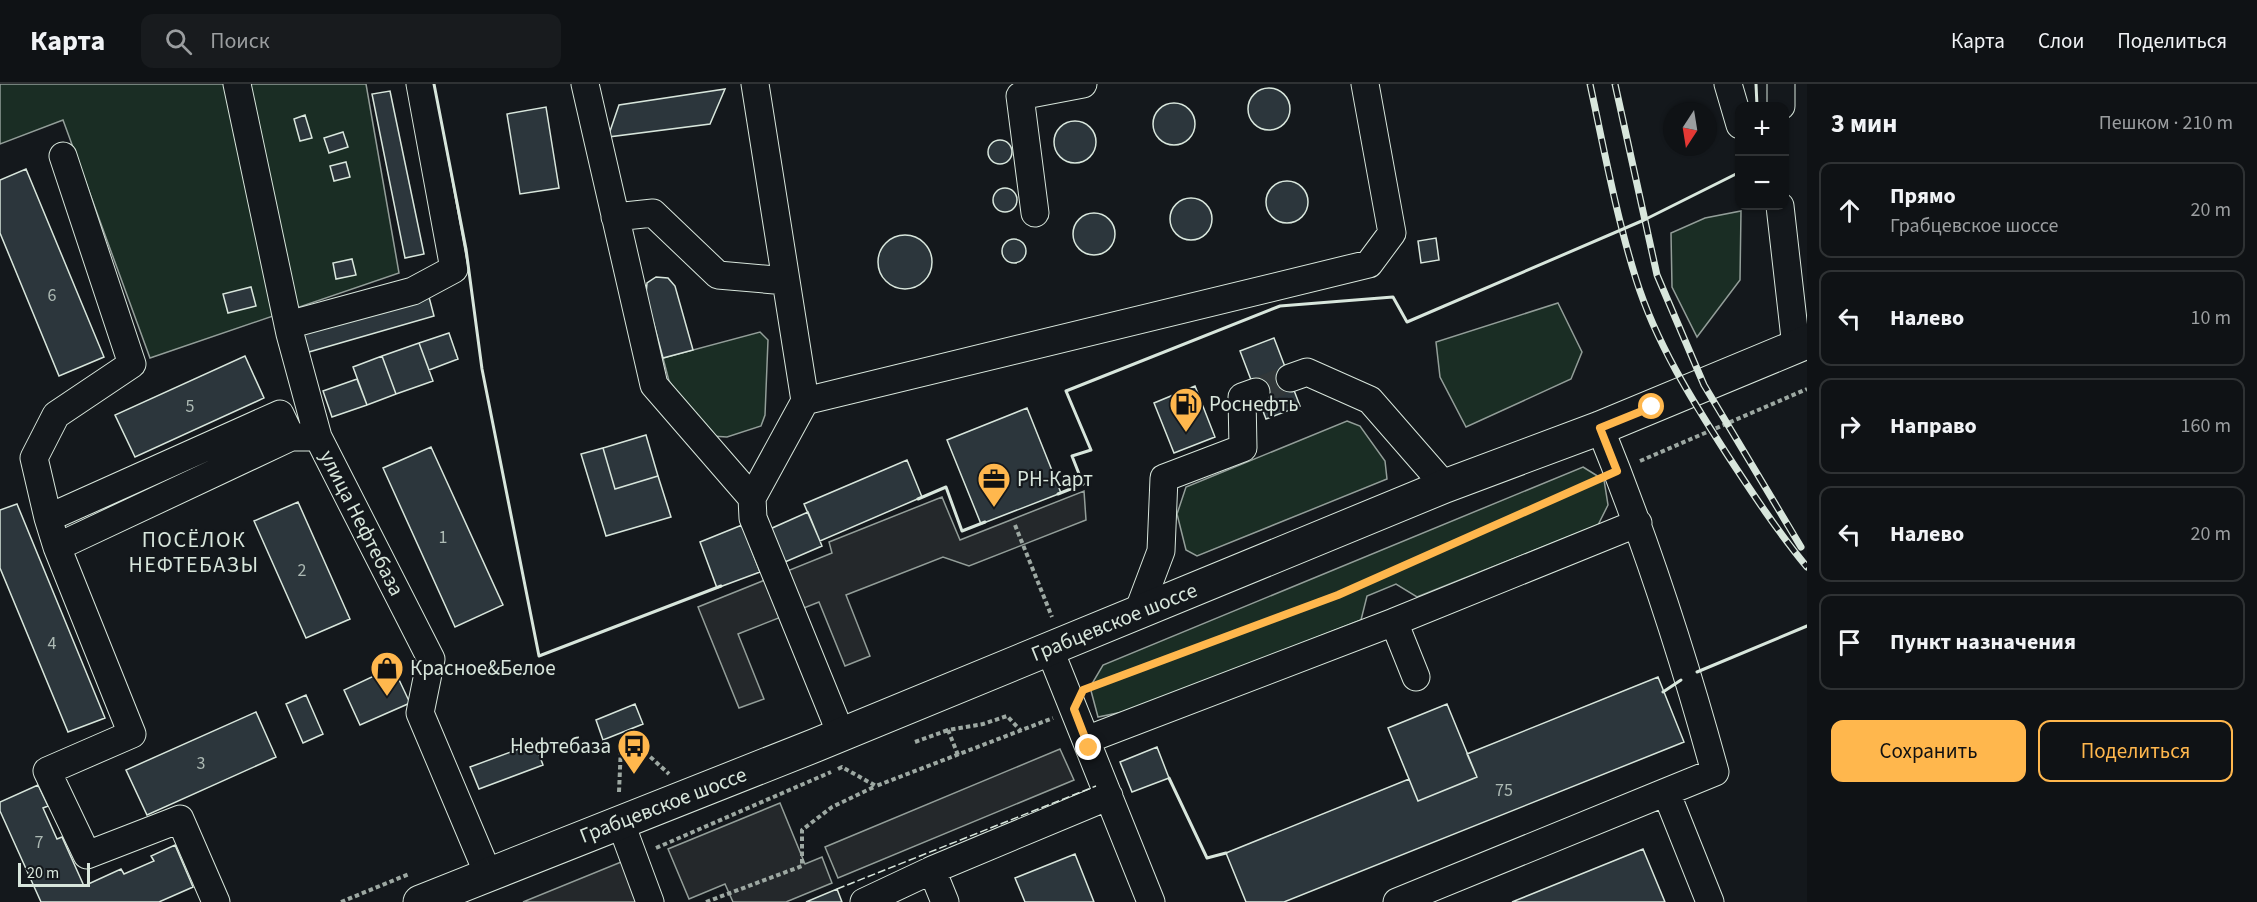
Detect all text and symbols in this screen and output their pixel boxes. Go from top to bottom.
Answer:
search box [141,14,561,68]
text: Карта [30,21,105,61]
icon: search [162,25,195,58]
text: Поиск [210,25,270,57]
text: Карта [1951,26,2005,56]
text: Слои [2038,26,2084,56]
text: Поделиться [2117,26,2227,56]
north arrow [1663,102,1717,156]
map controls [1735,102,1789,210]
button: + [1735,102,1789,156]
text: 3 мин [1831,105,1897,142]
text: Пешком · 210 m [2099,109,2233,137]
button: − [1735,156,1789,210]
text: Прямо [1890,180,1956,212]
icon: ahead [1833,194,1866,227]
text: 20 m [2191,196,2231,224]
text: Грабцевское шоссе [1890,212,2058,240]
house number: 6 [48,283,57,308]
icon: left [1833,302,1866,335]
text: Налево [1890,302,1964,334]
text: 10 m [2191,304,2231,332]
fuel station icon: Роснефть [1168,386,1204,433]
place label: Роснефть [1209,389,1299,419]
route start [1638,393,1664,419]
house number: 5 [186,394,195,419]
icon: right [1833,410,1866,443]
text: Направо [1890,410,1977,442]
text: 160 m [2181,412,2231,440]
street label: улица Нефтебаза [312,445,412,601]
office icon: РН-Карт [976,461,1012,508]
place label: РН-Карт [1017,464,1093,494]
icon: left [1833,518,1866,551]
text: Налево [1890,518,1964,550]
text: 20 m [2191,520,2231,548]
district label: ПОСЁЛОК НЕФТЕБАЗЫ [129,524,259,581]
house number: 1 [439,525,447,550]
house number: 2 [298,558,307,583]
street label: Грабцевское шоссе [1026,575,1202,669]
icon: arrive [1833,626,1866,659]
text: Пункт назначения [1890,626,2076,658]
house number: 4 [48,631,57,656]
shop icon: Красное&Белое [369,650,405,697]
place label: Красное&Белое [410,653,556,683]
button: Сохранить [1831,720,2026,782]
button: Поделиться [2038,720,2233,782]
bus stop icon: Нефтебаза [616,728,652,775]
place label: Нефтебаза [510,731,611,761]
route end [1075,734,1101,760]
house number: 3 [197,751,206,776]
street label: Грабцевское шоссе [575,759,751,851]
house number: 75 [1495,778,1513,803]
house number: 7 [35,830,44,855]
scale bar [18,860,90,888]
text: 20 m [27,862,59,884]

